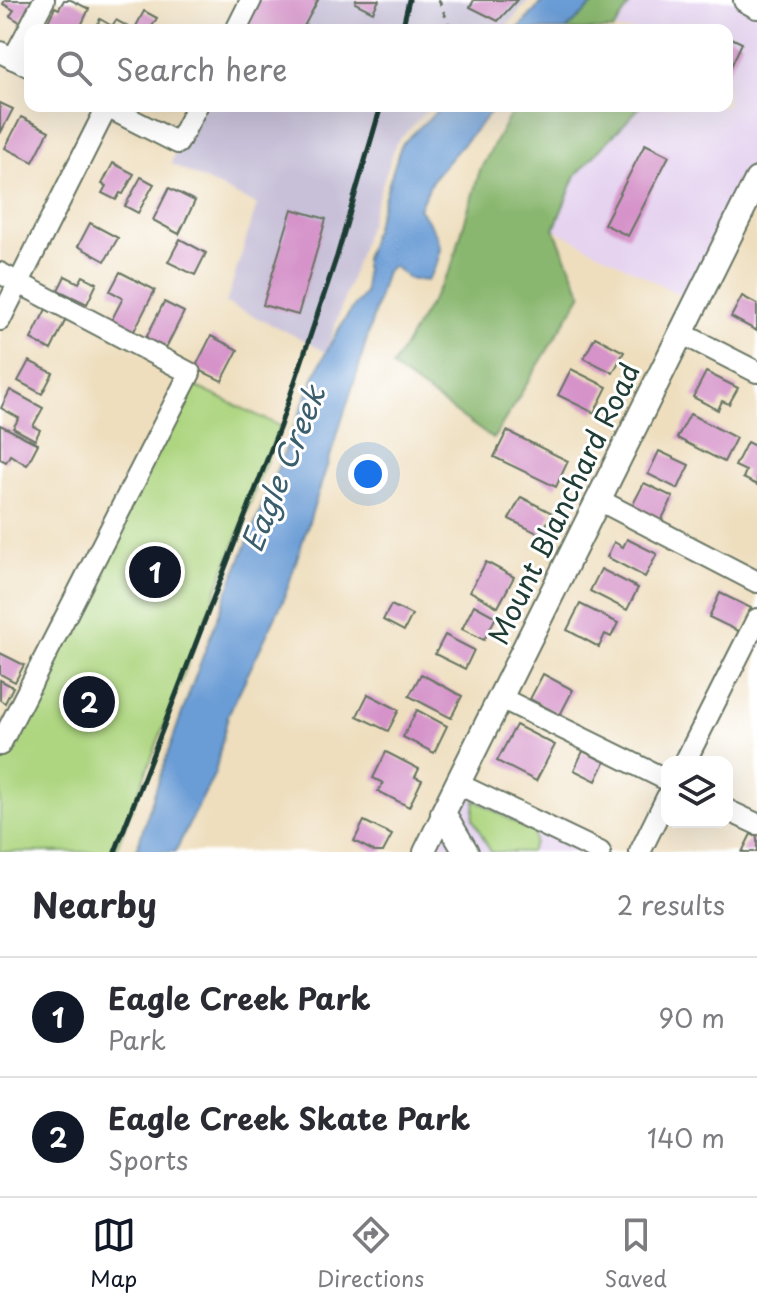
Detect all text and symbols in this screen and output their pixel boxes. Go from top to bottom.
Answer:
search box [24,24,733,112]
icon: search [52,46,96,90]
text: Search here [116,46,288,91]
street label: Mount Blanchard Road [476,355,650,651]
water label: Eagle Creek [228,377,336,558]
your location [348,454,388,494]
pin: 1 [129,542,181,602]
pin: 2 [63,672,115,732]
map controls [661,756,733,828]
button: layers [661,756,733,828]
text: Nearby [32,878,157,930]
text: 2 results [617,885,725,924]
text: Eagle Creek Park [108,975,371,1020]
text: 1 [52,998,64,1037]
text: 90 m [658,998,725,1037]
text: Park [108,1020,166,1059]
text: Eagle Creek Skate Park [108,1095,470,1140]
text: 2 [49,1118,67,1157]
text: 140 m [647,1118,725,1157]
text: Sports [108,1140,188,1179]
tab: Map [90,1213,137,1294]
tab: Directions [317,1213,424,1294]
tab: Saved [604,1213,667,1294]

